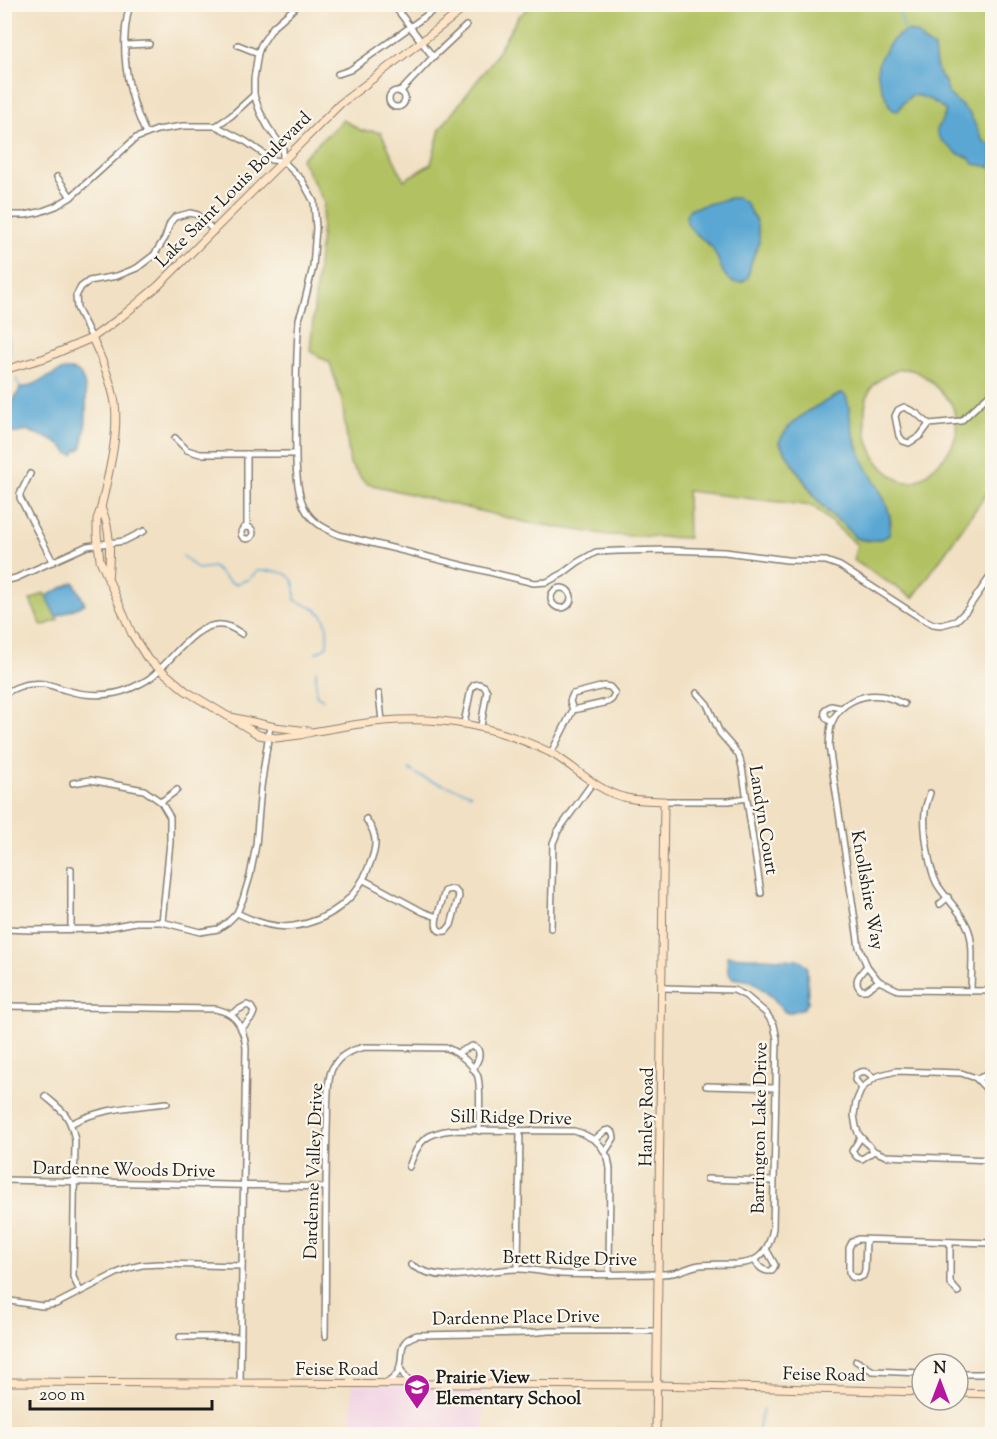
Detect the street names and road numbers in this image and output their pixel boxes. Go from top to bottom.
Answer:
street label: Lake Saint Louis Boulevard [150,106,318,274]
street label: Landyn Court [741,764,783,877]
street label: Knollshire Way [843,829,889,952]
street label: Barrington Lake Drive [747,1042,775,1214]
street label: Hanley Road [634,1067,662,1167]
street label: Dardenne Valley Drive [299,1082,331,1260]
street label: Sill Ridge Drive [450,1105,572,1133]
street label: Dardenne Woods Drive [32,1156,216,1186]
street label: Brett Ridge Drive [502,1246,638,1274]
street label: Dardenne Place Drive [432,1305,600,1333]
street label: Feise Road [296,1358,378,1384]
street label: Feise Road [782,1362,866,1390]

